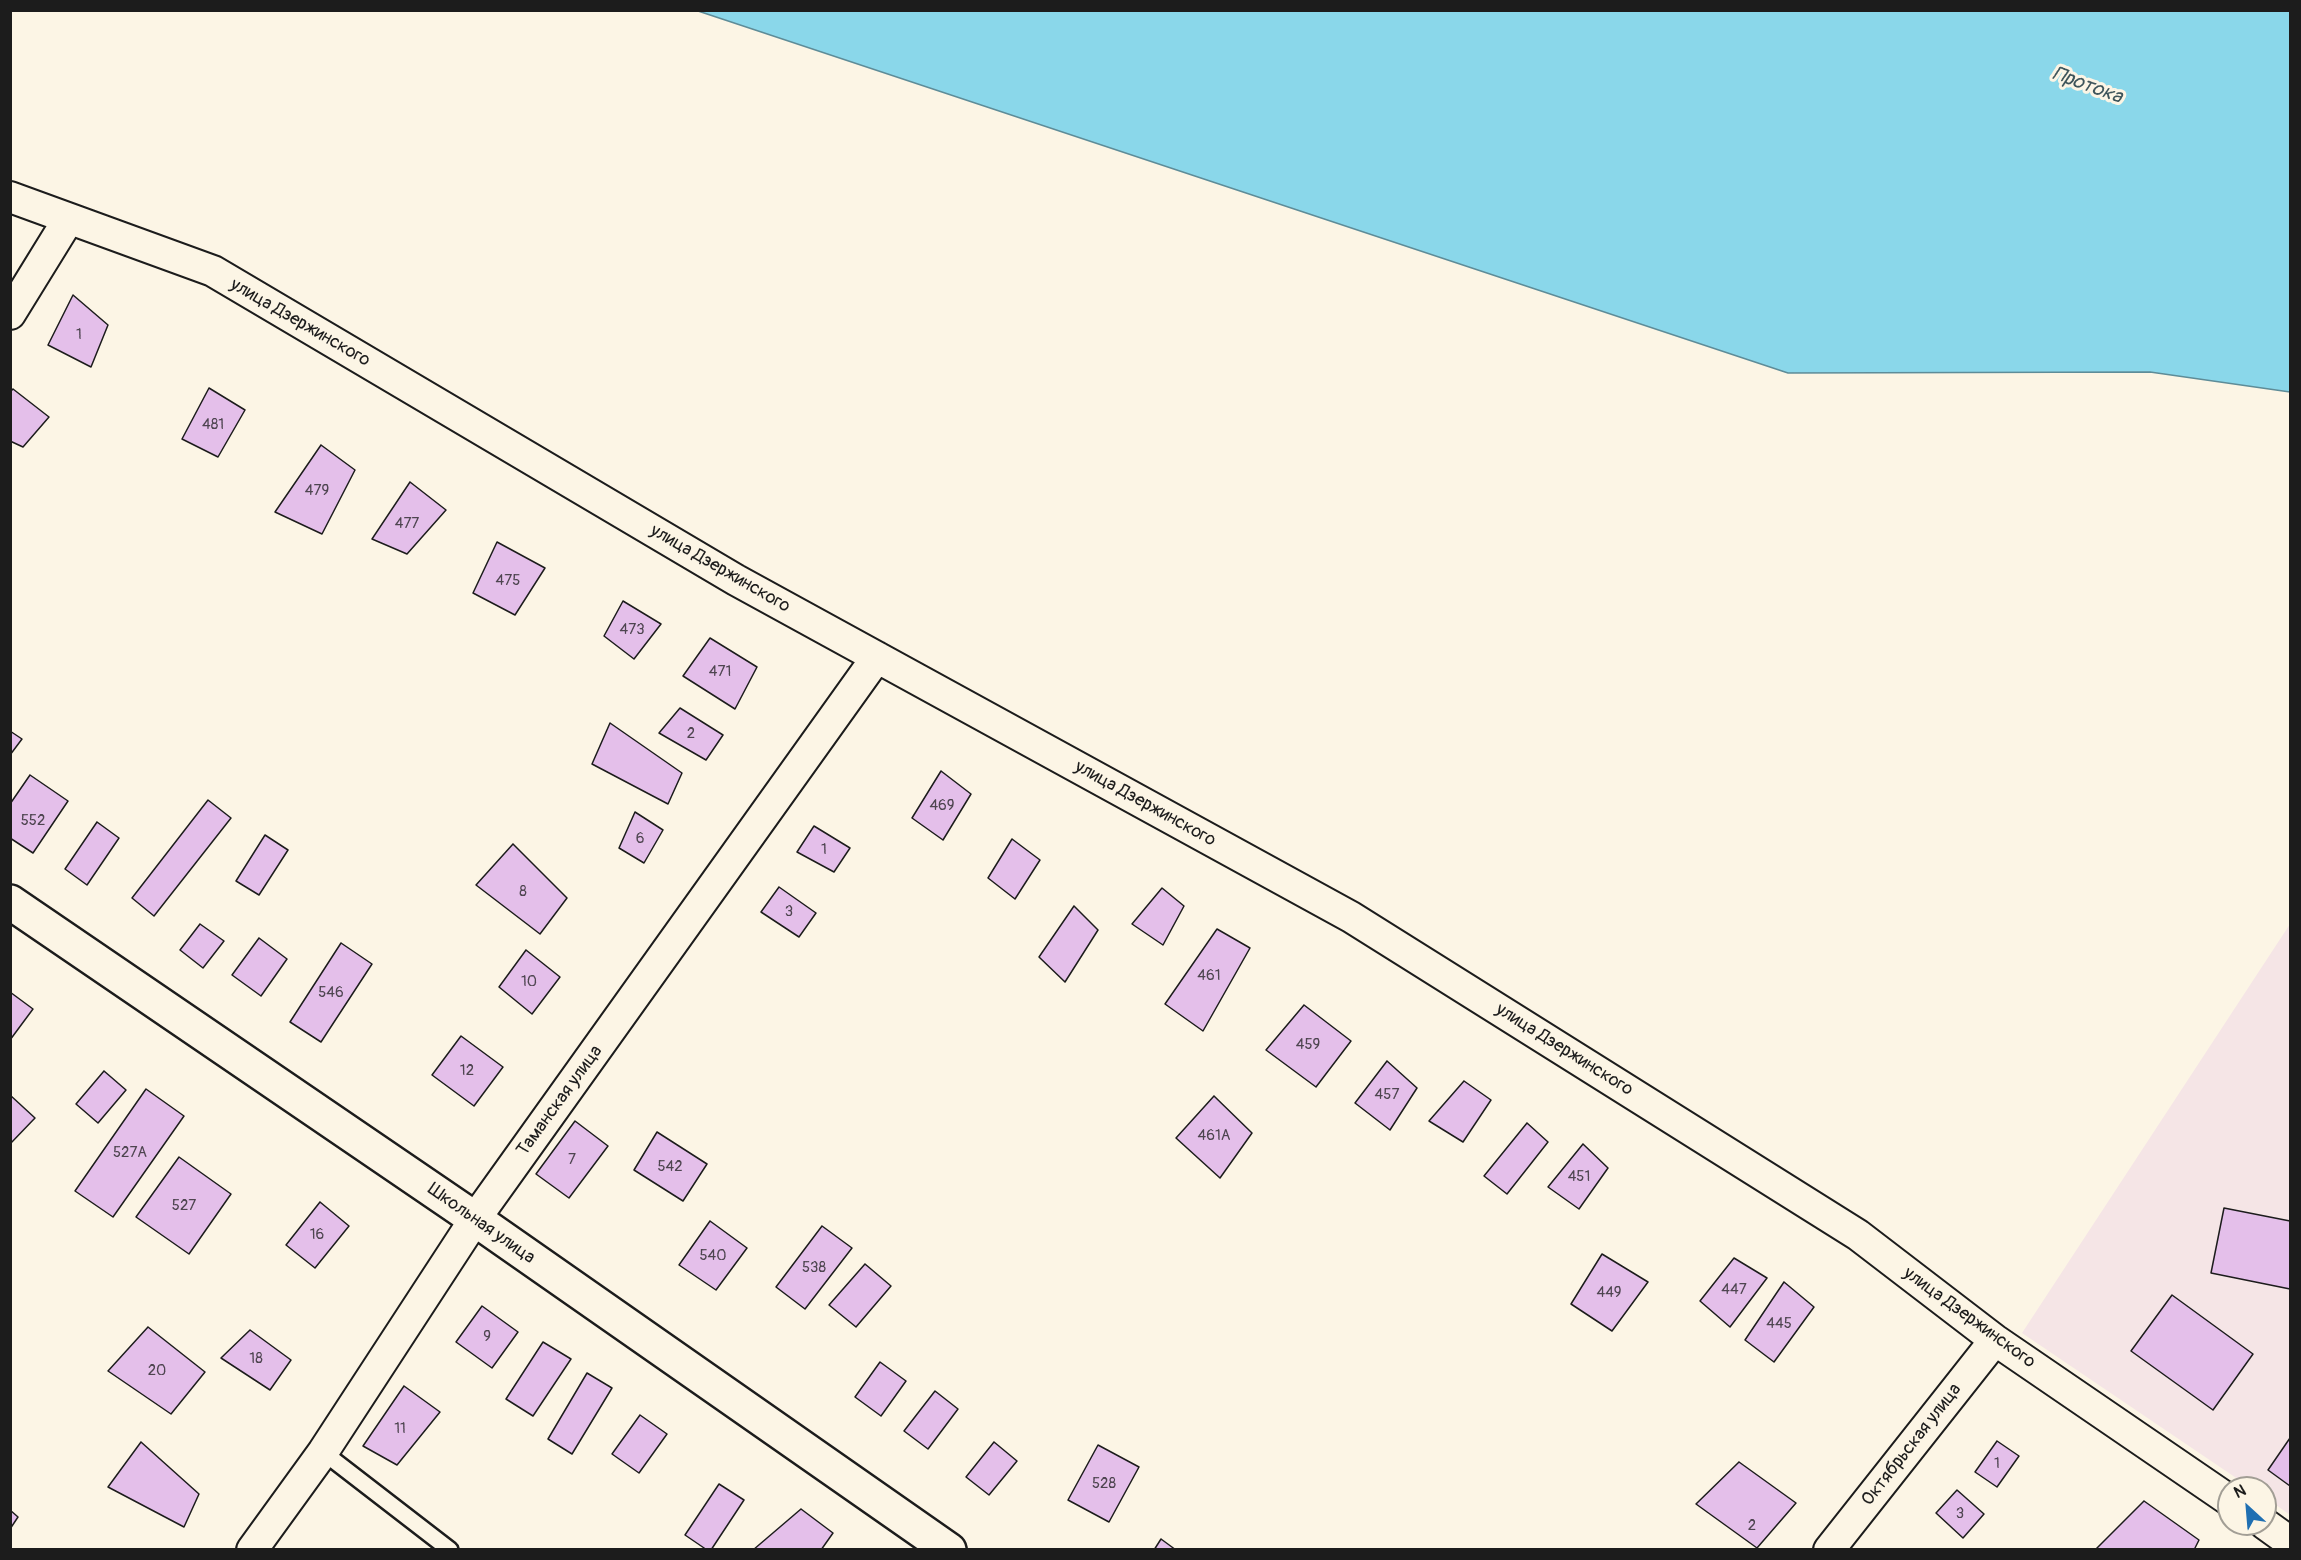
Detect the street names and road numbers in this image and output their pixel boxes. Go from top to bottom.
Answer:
street label: улица Дзержинского [226,274,374,372]
street label: улица Дзержинского [646,520,794,618]
street label: улица Дзержинского [1071,756,1219,852]
street label: улица Дзержинского [1491,999,1637,1101]
street label: Таманская улица [513,1041,607,1161]
street label: Школьная улица [423,1179,539,1269]
street label: улица Дзержинского [1899,1263,2039,1373]
street label: Октябрьская улица [1858,1380,1966,1510]

